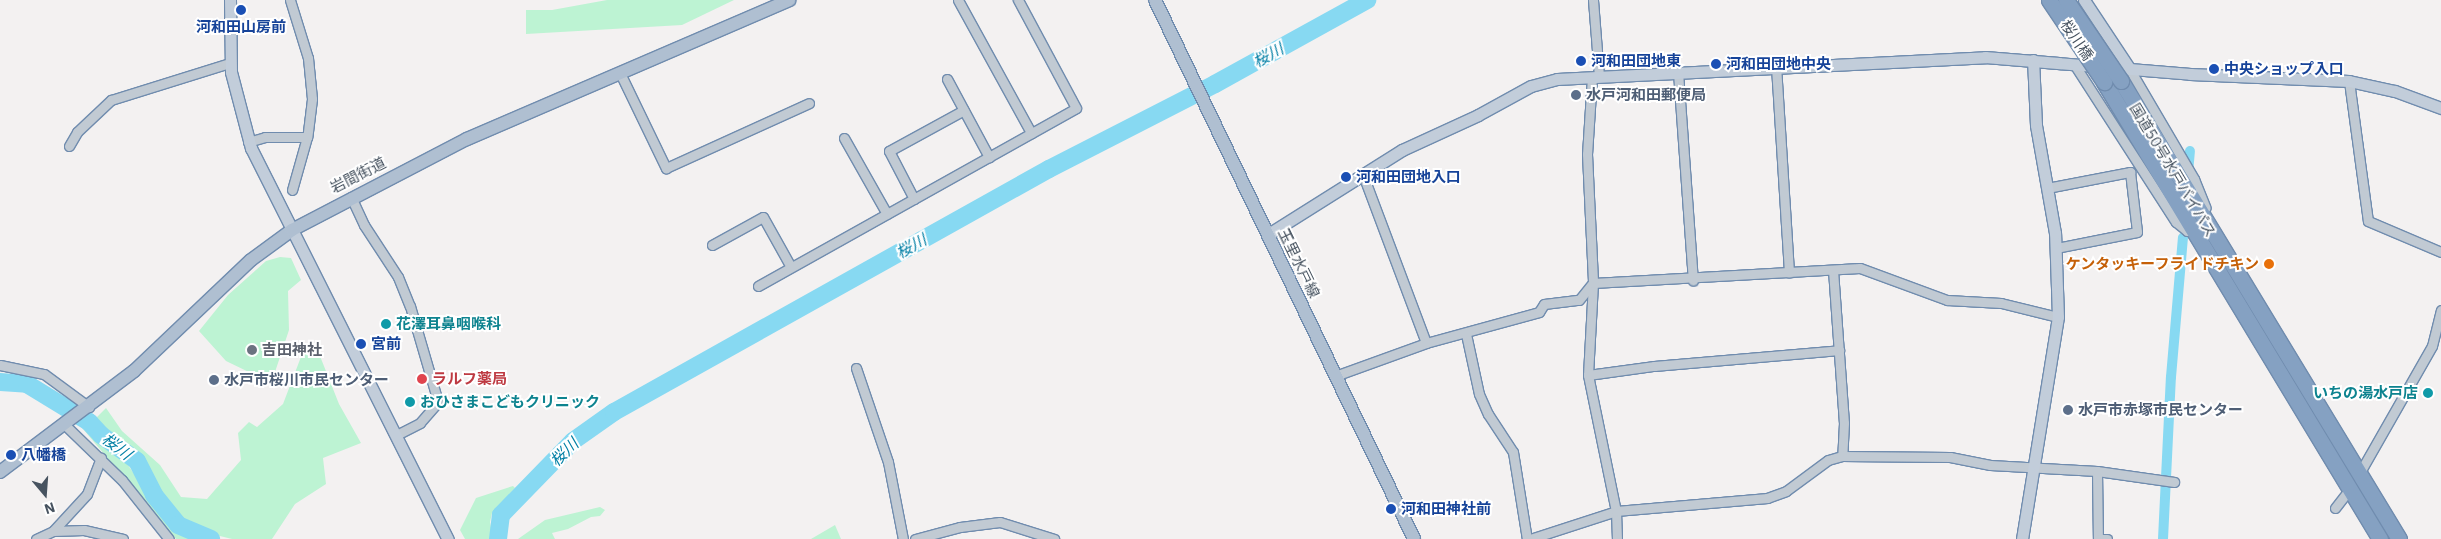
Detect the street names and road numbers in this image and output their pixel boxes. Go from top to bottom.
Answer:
street label: 桜川橋 [2057,16,2097,64]
street label: 国道50号水戸バイパス [2126,100,2220,240]
street label: 岩間街道 [327,153,389,197]
street label: 玉里水戸線 [1274,225,1324,301]

